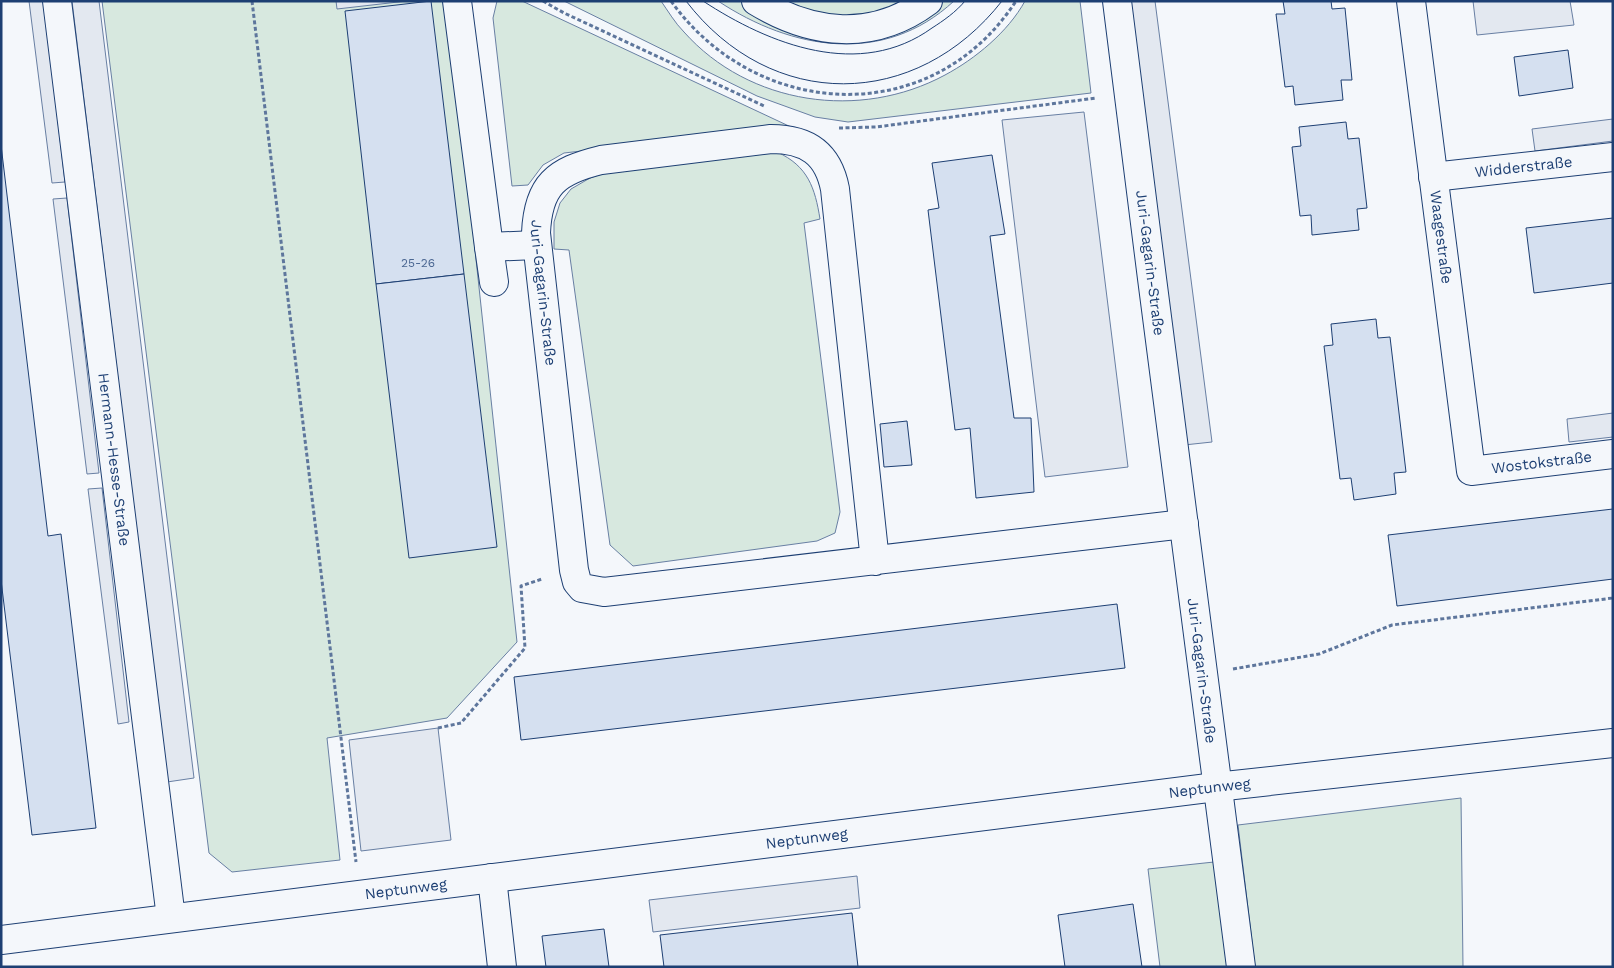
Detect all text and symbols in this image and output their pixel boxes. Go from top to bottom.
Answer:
street label: Widderstraße [1474,153,1573,181]
street label: Juri-Gagarin-Straße [1132,189,1168,337]
street label: Waagestraße [1426,189,1456,285]
street label: Juri-Gagarin-Straße [527,219,560,366]
house number: 25-26 [401,256,435,270]
street label: Hermann-Hesse-Straße [94,372,134,547]
street label: Wostokstraße [1490,448,1593,477]
street label: Juri-Gagarin-Straße [1183,597,1220,744]
street label: Neptunweg [1167,774,1251,802]
street label: Neptunweg [765,824,849,853]
street label: Neptunweg [364,875,448,903]

